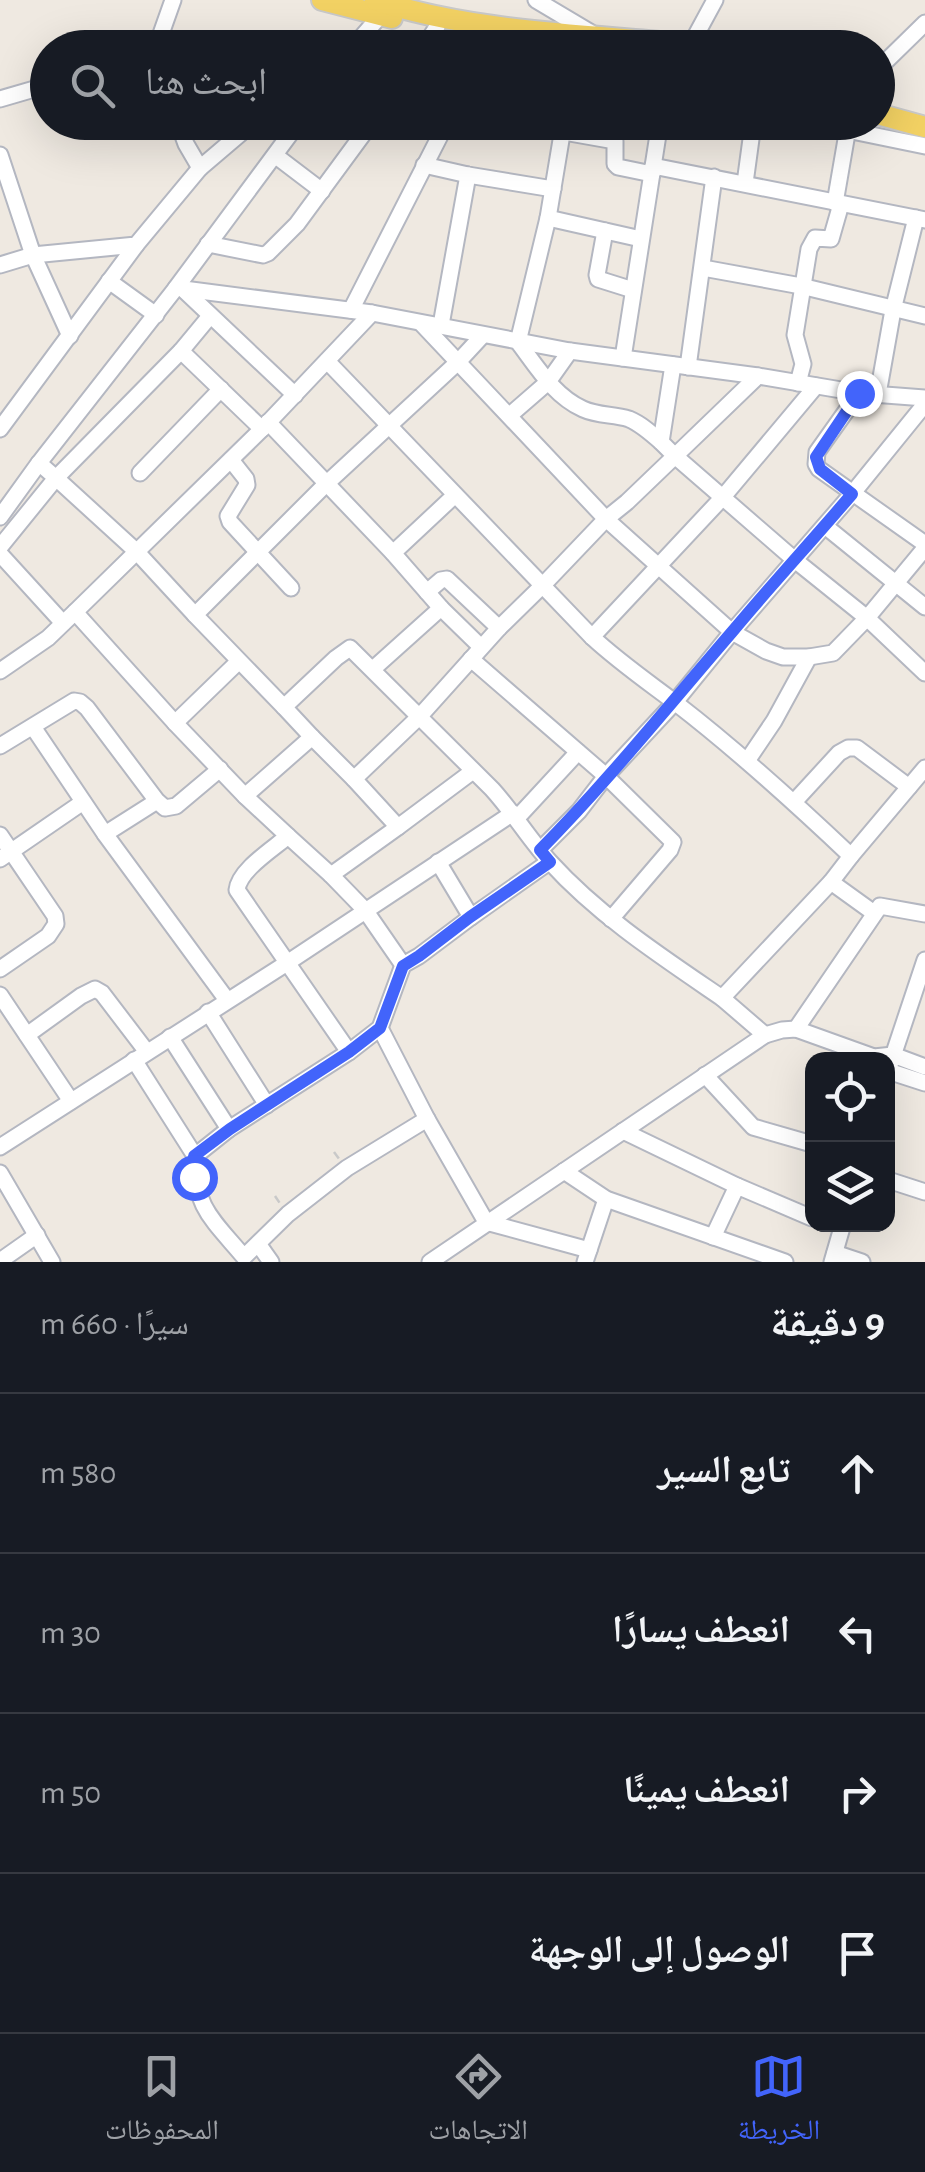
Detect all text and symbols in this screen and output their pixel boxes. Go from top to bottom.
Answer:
search box [30,30,895,140]
icon: search [65,58,120,113]
text: ابحث هنا [145,64,267,102]
route end [837,371,883,417]
map controls [805,1052,895,1232]
button: locate [805,1052,895,1142]
button: layers [805,1142,895,1232]
route start [172,1155,218,1201]
text: 9 دقيقة [770,1302,885,1344]
text: سيرًا · 660 m [40,1308,189,1340]
icon: ahead [830,1446,885,1501]
text: تابع السير [657,1452,790,1490]
text: 580 m [40,1457,116,1489]
icon: left [830,1606,885,1661]
text: انعطف يسارًا [612,1612,790,1650]
text: 30 m [40,1617,101,1649]
icon: right [830,1766,885,1821]
text: انعطف يمينًا [623,1772,790,1810]
text: 50 m [40,1777,101,1809]
icon: arrive [830,1926,885,1981]
text: الوصول إلى الوجهة [529,1932,790,1970]
tab: المحفوظات [105,2049,219,2157]
tab: الاتجاهات [429,2049,528,2157]
tab: الخريطة [738,2049,820,2157]

